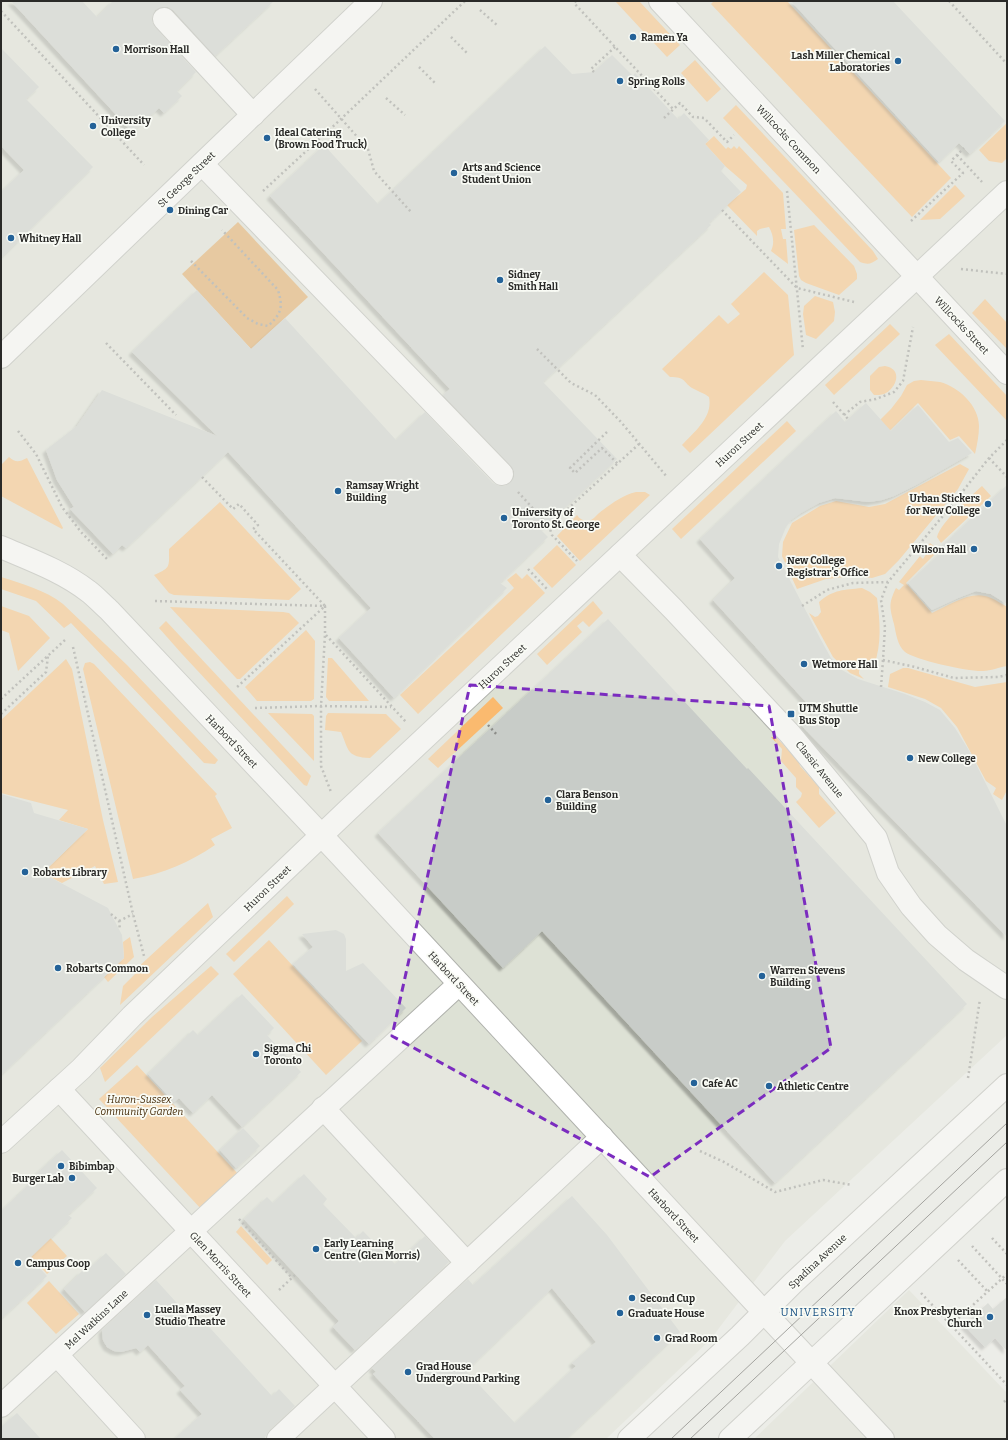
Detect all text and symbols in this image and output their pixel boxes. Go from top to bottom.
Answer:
marker: Ramen Ya [628,32,638,42]
place label: Ramen Ya [641,32,688,44]
marker: Morrison Hall [111,44,121,54]
place label: Morrison Hall [124,44,189,56]
place label: Lash Miller Chemical Laboratories [791,50,890,74]
marker: Lash Miller Chemical Laboratories [893,56,903,66]
marker: Spring Rolls [615,76,625,86]
place label: Spring Rolls [628,76,685,88]
street label: Willcocks Common [753,103,824,177]
place label: University College [101,115,151,139]
marker: University College [88,121,98,131]
place label: Ideal Catering (Brown Food Truck) [275,127,367,151]
marker: Ideal Catering (Brown Food Truck) [262,133,272,143]
street label: St George Street [155,149,218,210]
place label: Arts and Science Student Union [462,162,541,186]
marker: Arts and Science Student Union [449,168,459,178]
marker: Dining Car [165,205,175,215]
place label: Dining Car [178,205,229,217]
marker: Whitney Hall [6,233,16,243]
place label: Whitney Hall [19,233,81,245]
place label: Sidney Smith Hall [508,269,558,293]
marker: Sidney Smith Hall [495,275,505,285]
street label: Willcocks Street [931,294,991,357]
street label: Huron Street [713,419,766,470]
place label: Ramsay Wright Building [346,480,419,504]
marker: Ramsay Wright Building [333,486,343,496]
place label: Urban Stickers for New College [906,493,981,517]
marker: Urban Stickers for New College [983,499,993,509]
place label: University of Toronto St. George [512,507,600,531]
marker: University of Toronto St. George [499,513,509,523]
place label: Wilson Hall [911,544,966,556]
marker: Wilson Hall [969,544,979,554]
place label: New College Registrar's Office [787,555,869,579]
marker: New College Registrar's Office [774,561,784,571]
street label: Huron Street [476,641,529,692]
marker: Wetmore Hall [799,659,809,669]
place label: Wetmore Hall [812,659,878,671]
place label: UTM Shuttle Bus Stop [799,703,858,727]
marker: UTM Shuttle Bus Stop [786,709,796,719]
street label: Harbord Street [203,713,260,771]
street label: Classic Avenue [793,739,846,800]
marker: New College [905,753,915,763]
place label: New College [918,753,976,765]
place label: Clara Benson Building [556,789,619,813]
marker: Clara Benson Building [543,795,553,805]
street label: Huron Street [242,863,294,914]
marker: Robarts Library [20,867,30,877]
place label: Robarts Library [33,867,107,879]
street label: Harbord Street [425,949,482,1008]
marker: Robarts Common [53,963,63,973]
place label: Robarts Common [66,963,149,975]
place label: Warren Stevens Building [770,965,845,989]
marker: Warren Stevens Building [757,971,767,981]
place label: Sigma Chi Toronto [264,1043,312,1067]
marker: Sigma Chi Toronto [251,1049,261,1059]
marker: Cafe AC [689,1078,699,1088]
place label: Cafe AC [702,1078,738,1090]
marker: Athletic Centre [764,1081,774,1091]
place label: Athletic Centre [777,1081,849,1093]
park label: Huron-Sussex Community Garden [95,1094,183,1118]
marker: Bibimbap [56,1161,66,1171]
place label: Bibimbap [69,1161,115,1173]
place label: Burger Lab [12,1173,64,1185]
marker: Burger Lab [67,1173,77,1183]
street label: Harbord Street [645,1186,702,1245]
street label: Glen Morris Street [187,1230,254,1300]
street label: Spadina Avenue [786,1232,849,1292]
place label: Early Learning Centre (Glen Morris) [324,1238,420,1262]
marker: Early Learning Centre (Glen Morris) [311,1244,321,1254]
marker: Campus Coop [13,1258,23,1268]
place label: Campus Coop [26,1258,90,1270]
street label: Mel Watkins Lane [63,1287,131,1352]
marker: Second Cup [627,1293,637,1303]
place label: Second Cup [640,1293,695,1305]
place label: Luella Massey Studio Theatre [155,1304,226,1328]
district label: UNIVERSITY [780,1306,856,1319]
place label: Knox Presbyterian Church [894,1306,983,1330]
marker: Graduate House [615,1308,625,1318]
place label: Graduate House [628,1308,705,1320]
marker: Luella Massey Studio Theatre [142,1310,152,1320]
marker: Knox Presbyterian Church [985,1312,995,1322]
marker: Grad Room [652,1333,662,1343]
place label: Grad Room [665,1333,718,1345]
place label: Grad House Underground Parking [416,1361,520,1385]
marker: Grad House Underground Parking [403,1367,413,1377]

